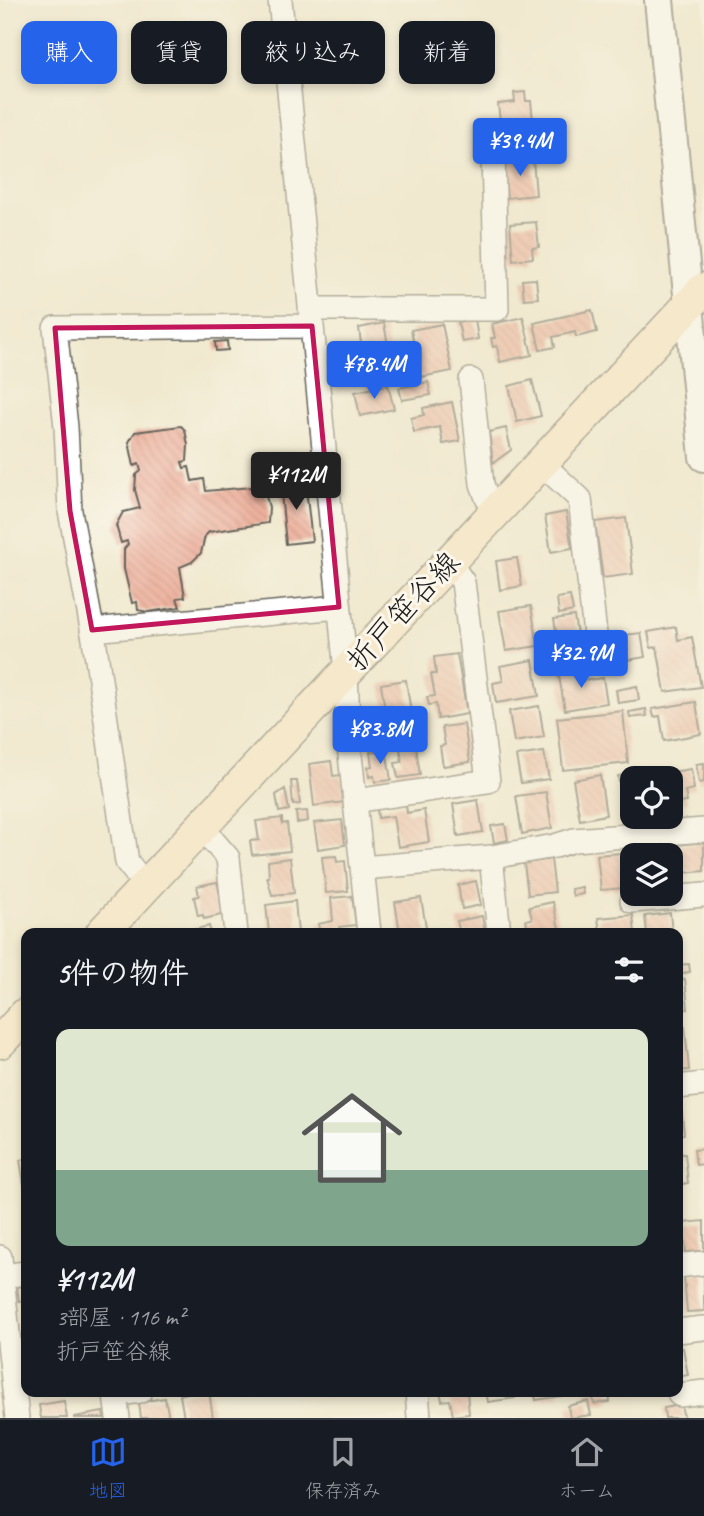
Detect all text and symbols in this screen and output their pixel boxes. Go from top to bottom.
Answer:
chip: 購入 [21,21,117,84]
chip: 賃貸 [131,21,227,84]
chip: 絞り込み [241,21,385,84]
chip: 新着 [399,21,495,84]
pin: ¥39.4M [463,118,577,178]
text: ¥39.4M [489,126,551,155]
pin: ¥78.4M [317,342,431,401]
text: ¥78.4M [343,349,405,378]
pin: ¥112M [247,452,345,512]
text: ¥112M [267,460,325,489]
street label: 折戸笹谷線 [338,543,468,679]
pin: ¥32.9M [524,630,638,690]
text: ¥32.9M [550,638,612,667]
pin: ¥83.8M [323,706,437,766]
text: ¥83.8M [349,714,411,743]
map controls [620,766,683,906]
button: locate [620,766,683,829]
button: layers [620,843,683,906]
icon: filters [610,951,648,989]
text: 5件の物件 [56,954,189,992]
icon: home [289,1075,415,1201]
text: ¥112M [56,1260,132,1298]
text: 3部屋 · 116 m² [56,1303,185,1332]
text: 折戸笹谷線 [56,1337,171,1366]
tab: 地図 [89,1433,127,1503]
tab: 保存済み [305,1433,381,1503]
tab: ホーム [559,1433,615,1503]

